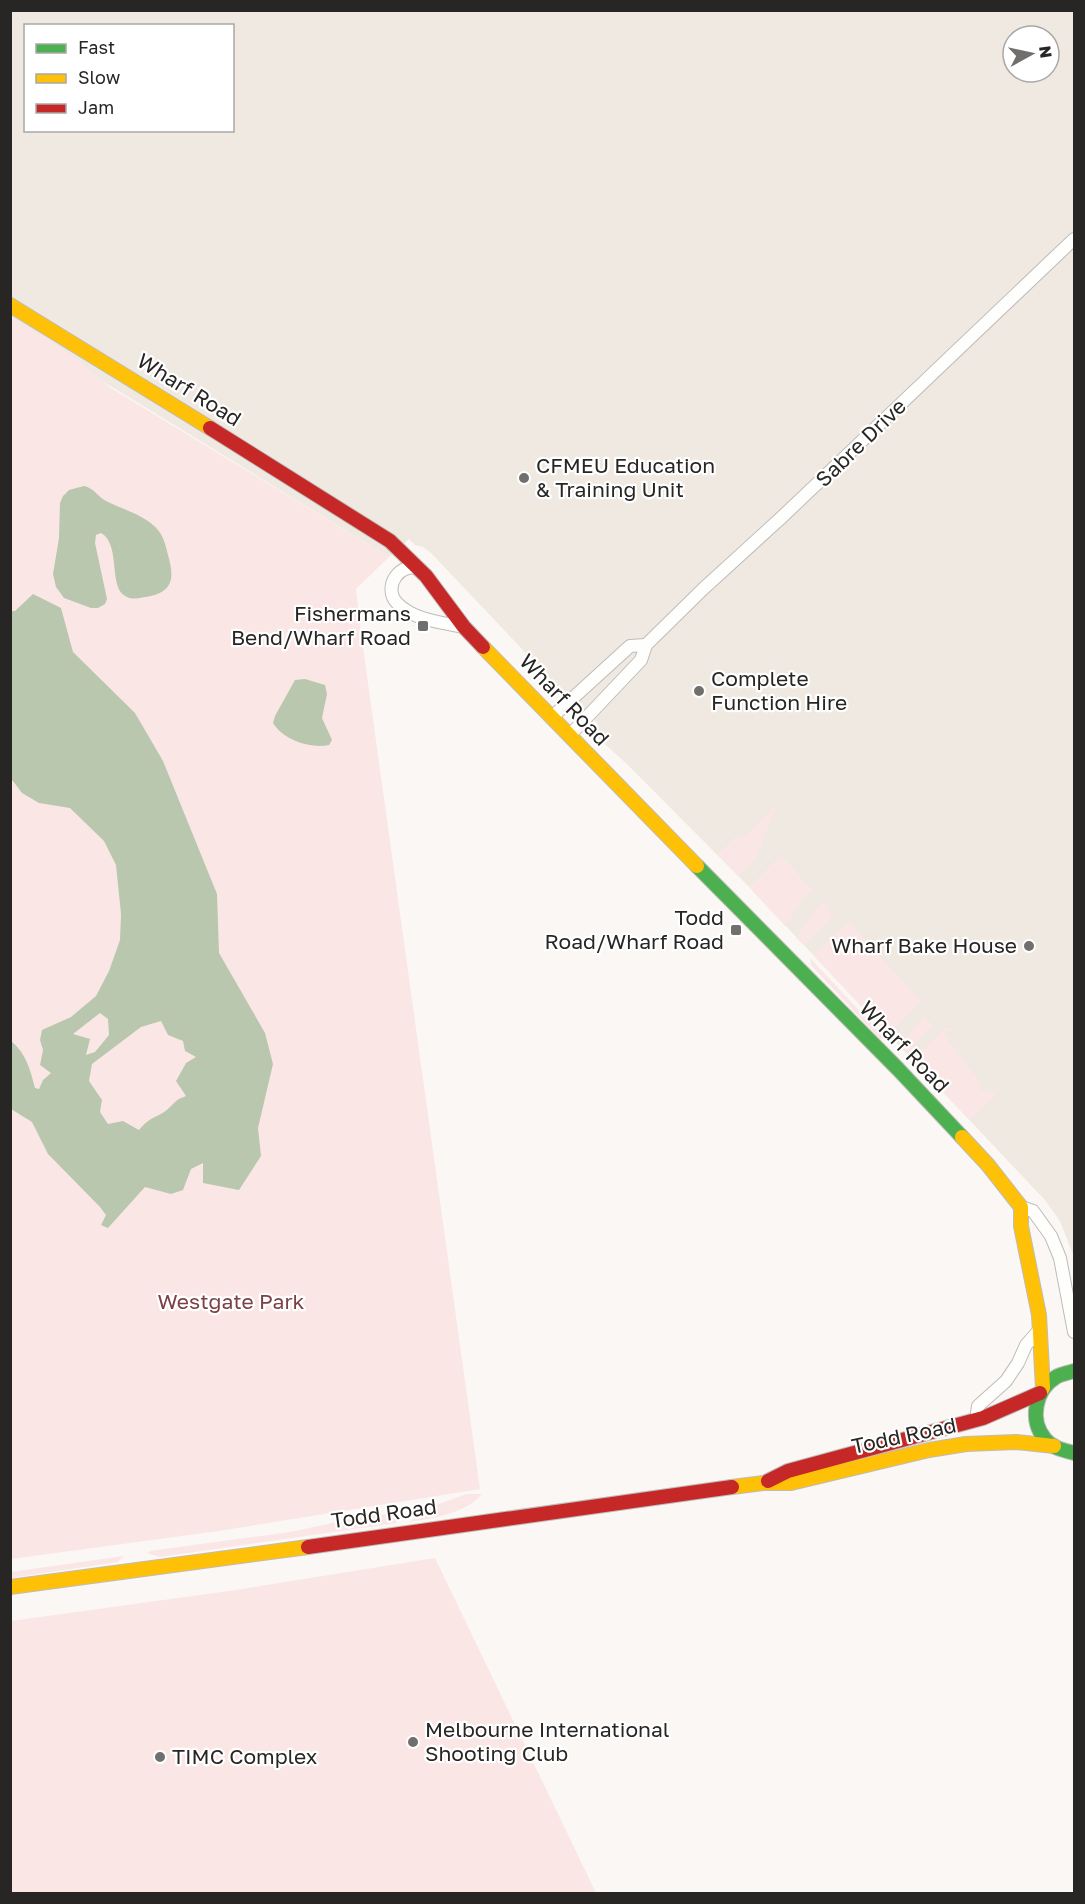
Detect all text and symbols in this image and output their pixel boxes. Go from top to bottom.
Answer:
legend [24,24,234,132]
north arrow [1001,24,1061,84]
text: Fast [78,36,115,58]
text: N [1035,44,1057,59]
text: Slow [78,66,121,88]
text: Jam [78,96,114,118]
street label: Wharf Road [133,347,246,431]
street label: Sabre Drive [810,393,911,492]
place label: CFMEU Education & Training Unit [536,452,715,502]
marker: CFMEU Education & Training Unit [517,471,531,485]
place label: Fishermans Bend/Wharf Road [231,600,411,650]
marker: Fishermans Bend/Wharf Road [416,619,430,633]
street label: Wharf Road [514,648,615,751]
place label: Complete Function Hire [711,665,847,715]
marker: Complete Function Hire [692,684,706,698]
place label: Todd Road/Wharf Road [545,904,724,954]
marker: Todd Road/Wharf Road [729,923,743,937]
place label: Wharf Bake House [831,932,1017,958]
marker: Wharf Bake House [1022,939,1036,953]
street label: Wharf Road [854,995,955,1098]
park label: Westgate Park [158,1288,305,1314]
street label: Todd Road [849,1411,958,1459]
street label: Todd Road [329,1493,438,1533]
place label: Melbourne International Shooting Club [425,1716,669,1766]
marker: Melbourne International Shooting Club [406,1735,420,1749]
place label: TIMC Complex [172,1743,318,1769]
marker: TIMC Complex [153,1750,167,1764]

